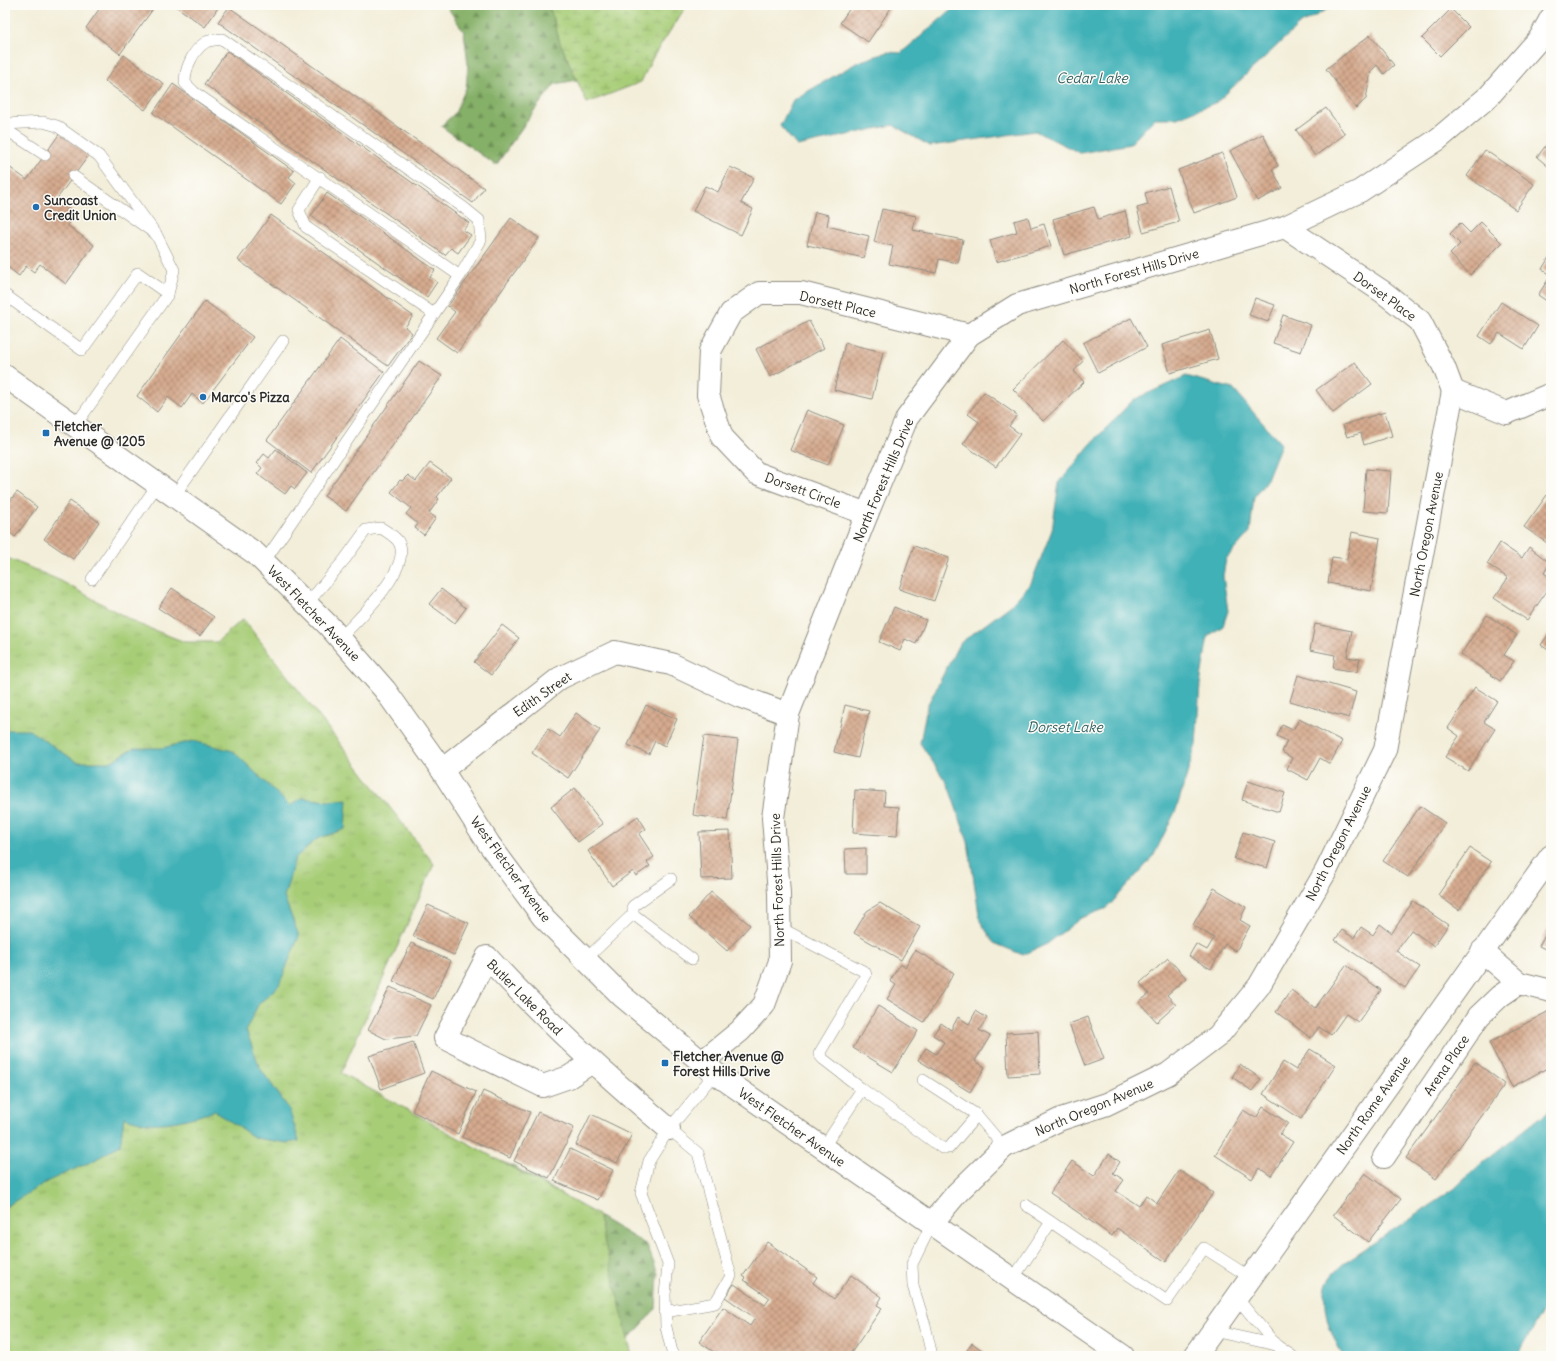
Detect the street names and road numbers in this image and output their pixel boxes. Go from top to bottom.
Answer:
street label: North Forest Hills Drive [1068,245,1201,298]
street label: Dorset Place [1350,268,1420,325]
street label: Dorsett Place [798,287,878,322]
street label: North Forest Hills Drive [850,415,917,545]
street label: Dorsett Circle [762,469,843,512]
street label: North Oregon Avenue [1406,470,1447,598]
street label: West Fletcher Avenue [264,562,364,665]
street label: Edith Street [510,668,575,721]
street label: North Oregon Avenue [1302,783,1375,904]
street label: West Fletcher Avenue [467,813,555,925]
street label: North Forest Hills Drive [767,813,788,947]
street label: Butler Lake Road [483,956,566,1039]
street label: Arena Place [1420,1032,1473,1099]
street label: North Rome Avenue [1333,1052,1414,1158]
street label: North Oregon Avenue [1032,1075,1156,1140]
street label: West Fletcher Avenue [735,1084,848,1171]

